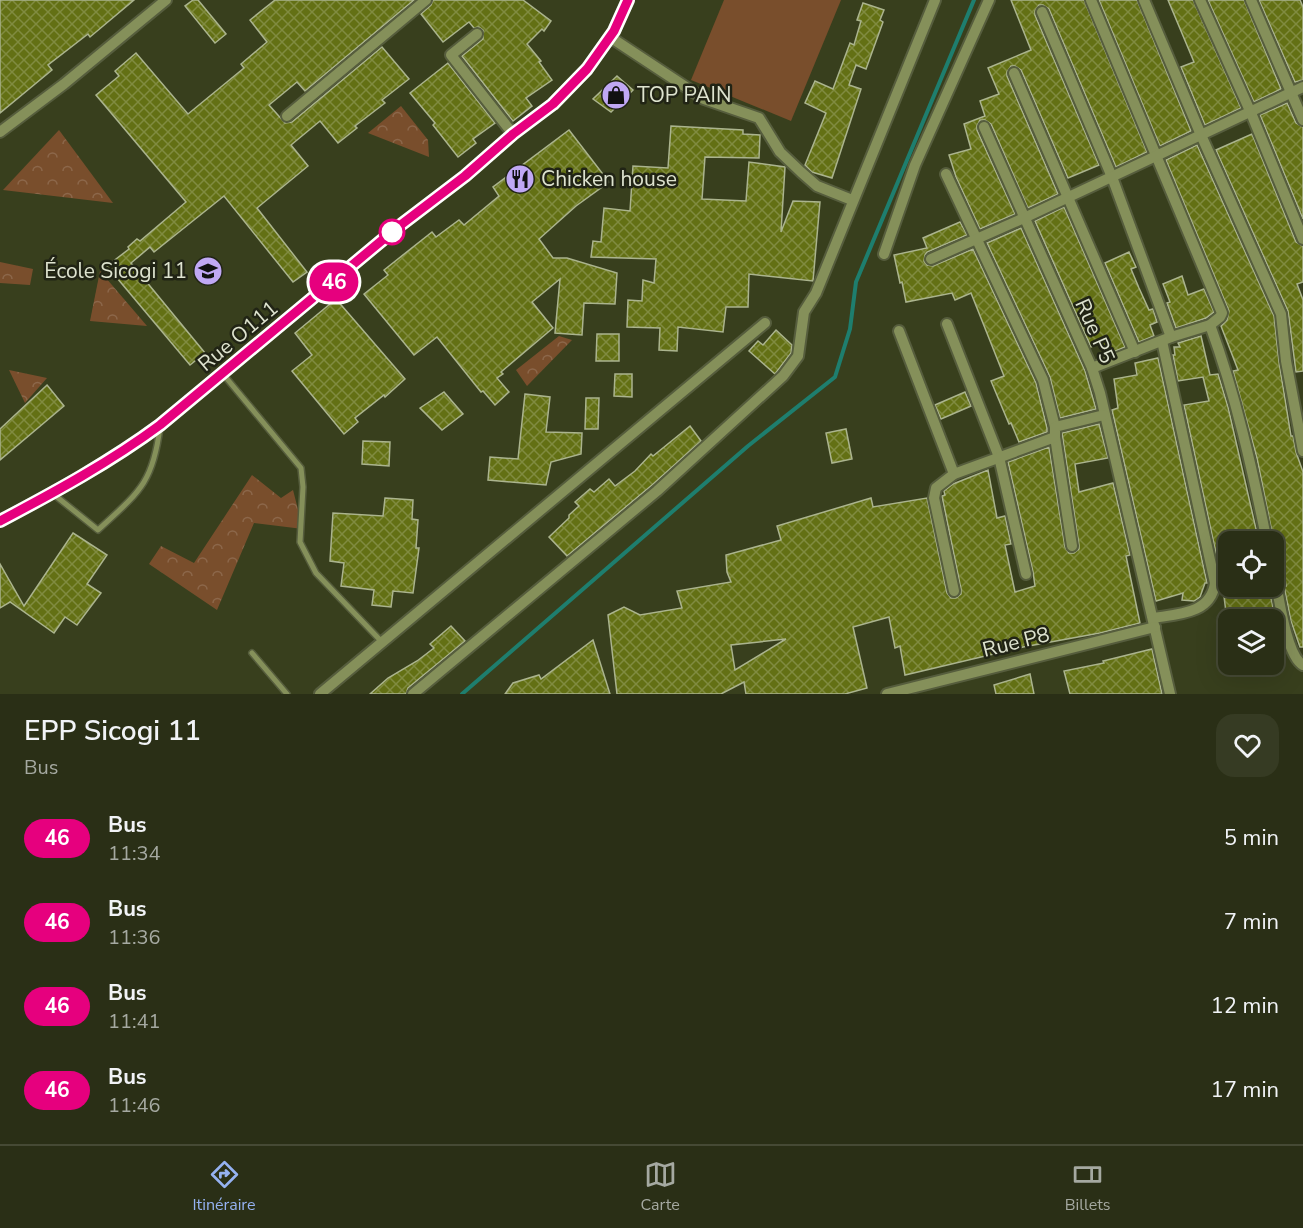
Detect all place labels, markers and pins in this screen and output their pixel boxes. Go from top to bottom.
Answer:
shop icon: TOP PAIN [600,79,632,111]
place label: TOP PAIN [637,81,732,109]
restaurant icon: Chicken house [504,163,536,195]
place label: Chicken house [541,165,677,193]
unlabelled marker [379,219,405,245]
school or university icon: École Sicogi 11 [192,255,224,287]
place label: École Sicogi 11 [44,257,187,285]

